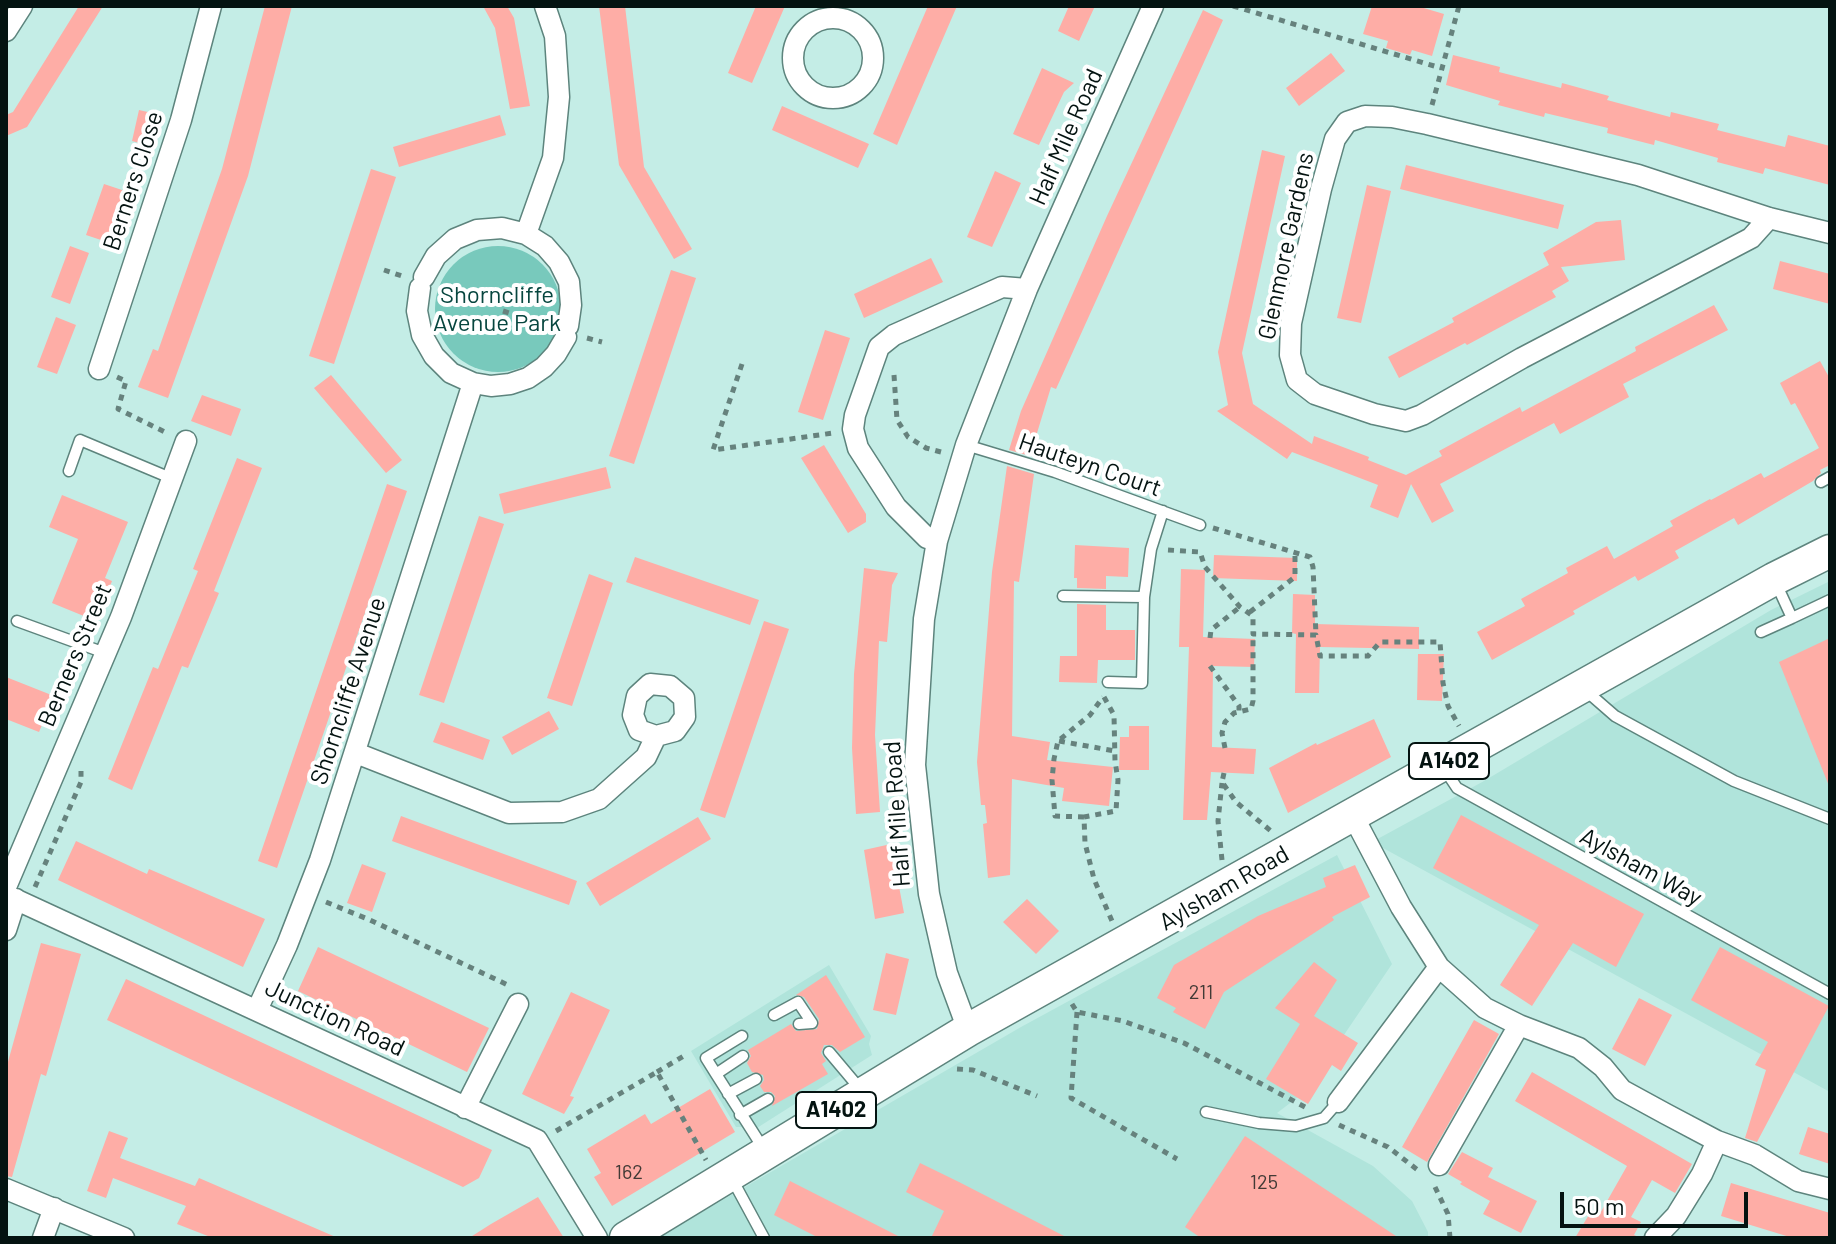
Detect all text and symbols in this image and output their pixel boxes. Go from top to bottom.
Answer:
street label: Half Mile Road [1023,64,1109,210]
street label: Berners Close [97,108,169,254]
street label: Glenmore Gardens [1252,150,1320,342]
park label: Shorncliffe Avenue Park [433,281,561,337]
street label: Hauteyn Court [1015,427,1165,503]
street label: Berners Street [32,579,118,731]
street label: Shorncliffe Avenue [304,594,392,788]
street label: Half Mile Road [878,740,916,888]
road number: A1402 [1409,743,1489,779]
street label: Aylsham Way [1575,822,1707,912]
street label: Aylsham Road [1154,839,1294,937]
street label: Junction Road [261,973,409,1063]
house number: 211 [1189,980,1213,1004]
road number: A1402 [796,1092,876,1128]
house number: 162 [615,1160,643,1184]
house number: 125 [1250,1170,1278,1194]
scale bar [1564,1176,1752,1226]
text: 50 m [1574,1191,1625,1220]

